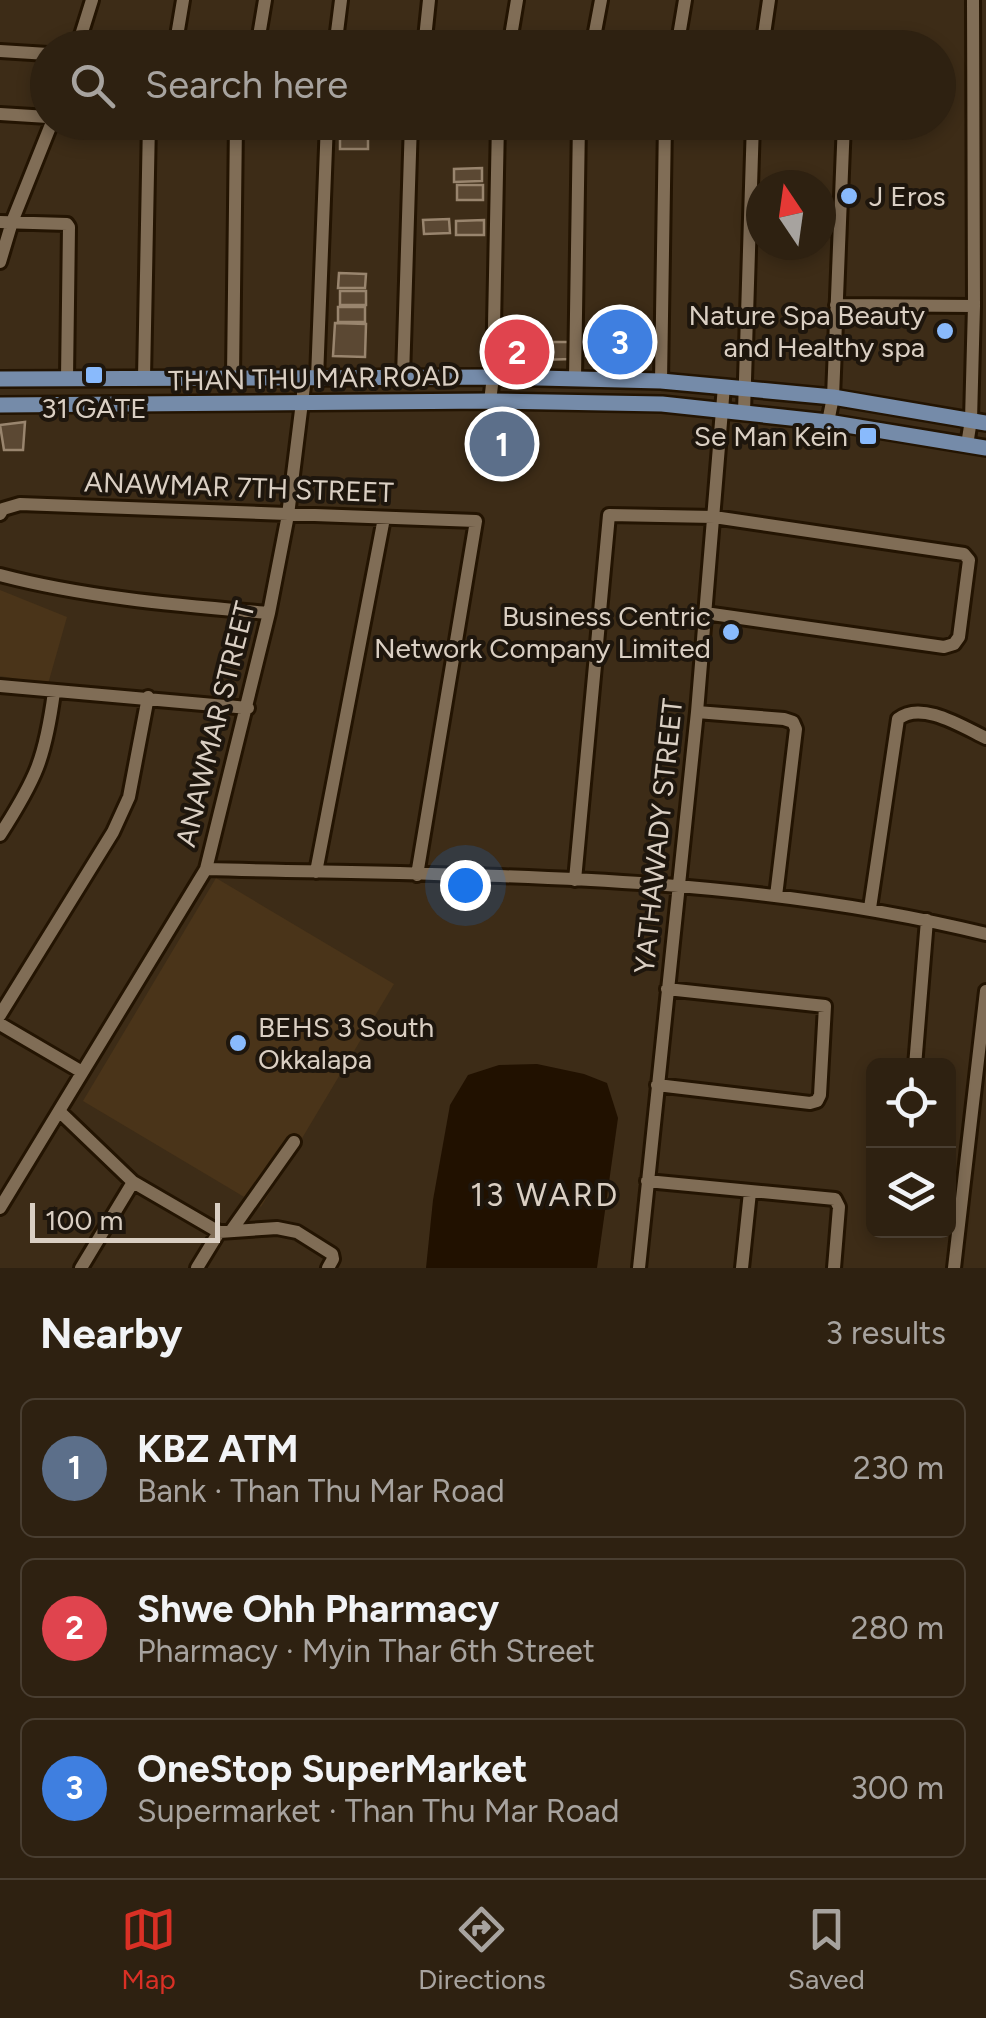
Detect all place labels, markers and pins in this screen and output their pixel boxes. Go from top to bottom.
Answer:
place label: J Eros [869,179,946,213]
marker: J Eros [838,185,860,207]
place label: Nature Spa Beauty and Healthy spa [689,298,925,364]
pin: 3 [588,304,652,380]
pin: 2 [484,314,550,390]
marker: Nature Spa Beauty and Healthy spa [934,320,956,342]
marker: 31 GATE [83,364,105,386]
place label: 31 GATE [41,391,147,425]
pin: 1 [470,406,534,482]
place label: Se Man Kein [694,419,848,453]
marker: Se Man Kein [857,425,879,447]
place label: Business Centric Network Company Limited [374,599,711,665]
marker: Business Centric Network Company Limited [720,621,742,643]
place label: BEHS 3 South Okkalapa [258,1010,434,1076]
marker: BEHS 3 South Okkalapa [227,1032,249,1054]

